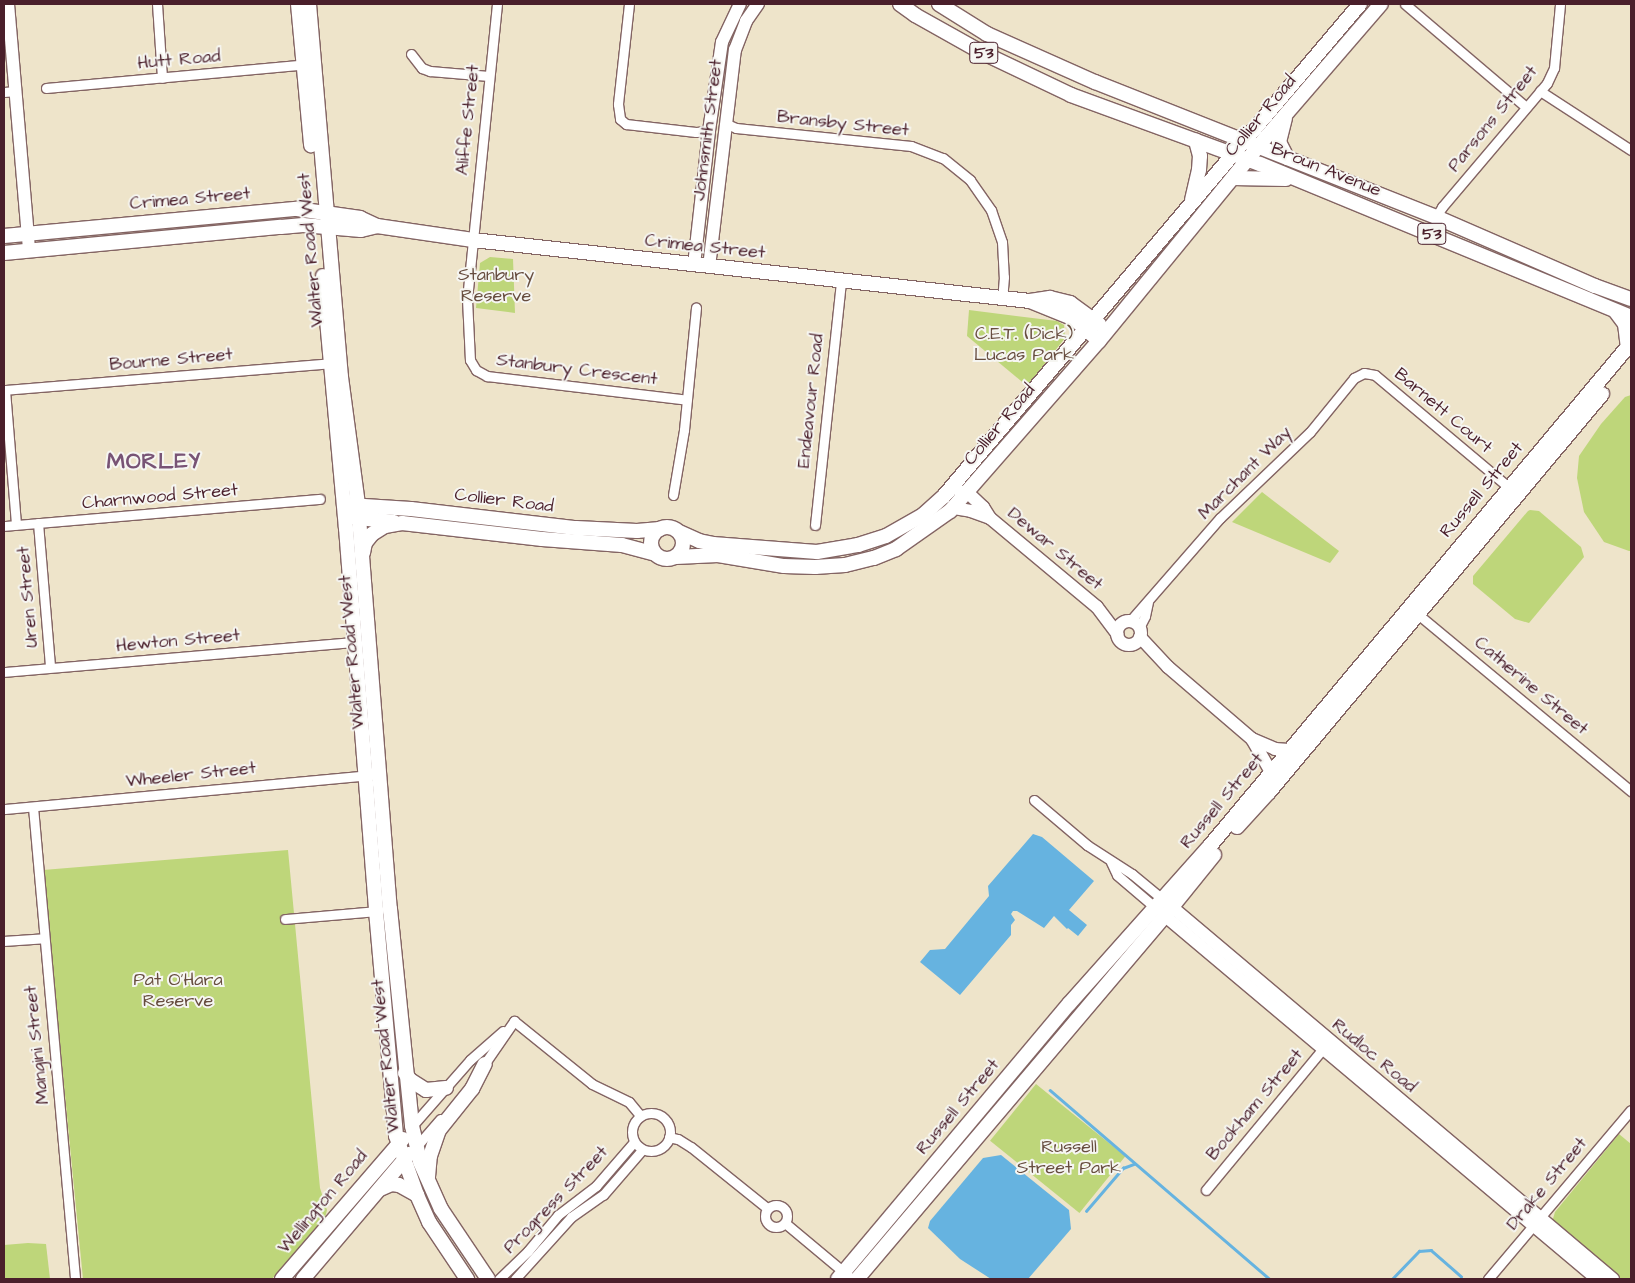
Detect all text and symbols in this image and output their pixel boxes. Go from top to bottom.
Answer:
road number: 53 [969,40,999,66]
street label: Hutt Road [137,46,221,74]
street label: Johnsmith Street [689,58,727,202]
street label: Parsons Street [1444,61,1542,177]
street label: Aliffe Street [451,64,485,176]
street label: Collier Road [1221,71,1301,161]
street label: Bransby Street [776,106,910,142]
street label: Broun Avenue [1268,138,1384,202]
street label: Walter Road West [294,172,328,328]
street label: Crimea Street [129,183,251,215]
road number: 53 [1417,220,1447,248]
street label: Crimea Street [644,230,766,264]
park label: Stanbury Reserve [458,265,534,308]
park label: C.E.T. (Dick) Lucas Park [974,324,1074,366]
street label: Endeavour Road [793,333,829,469]
street label: Bourne Street [109,344,233,376]
street label: Stanbury Crescent [495,349,659,391]
street label: Barnett Court [1389,364,1497,458]
street label: Collier Road [960,380,1040,470]
street label: Marchant Way [1194,422,1296,524]
street label: Russell Street [1436,438,1528,542]
district label: MORLEY [106,449,202,475]
street label: Charnwood Street [81,479,239,515]
street label: Collier Road [453,484,555,518]
street label: Dewar Street [1003,503,1107,595]
street label: Uren Street [13,545,43,649]
street label: Walter Road West [335,574,369,730]
street label: Hewton Street [115,625,241,657]
street label: Catherine Street [1470,632,1592,740]
street label: Russell Street [1176,749,1268,853]
street label: Wheeler Street [125,757,257,793]
park label: Pat O'Hara Reserve [133,970,223,1012]
street label: Walter Road West [367,978,405,1134]
street label: Mangini Street [20,984,54,1106]
street label: Rudloc Road [1327,1014,1421,1098]
street label: Bookham Street [1202,1045,1308,1165]
street label: Russell Street [912,1055,1004,1159]
street label: Drake Street [1502,1133,1592,1235]
park label: Russell Street Park [1017,1137,1121,1180]
street label: Progress Street [499,1142,613,1258]
street label: Wellington Road [273,1146,373,1258]

